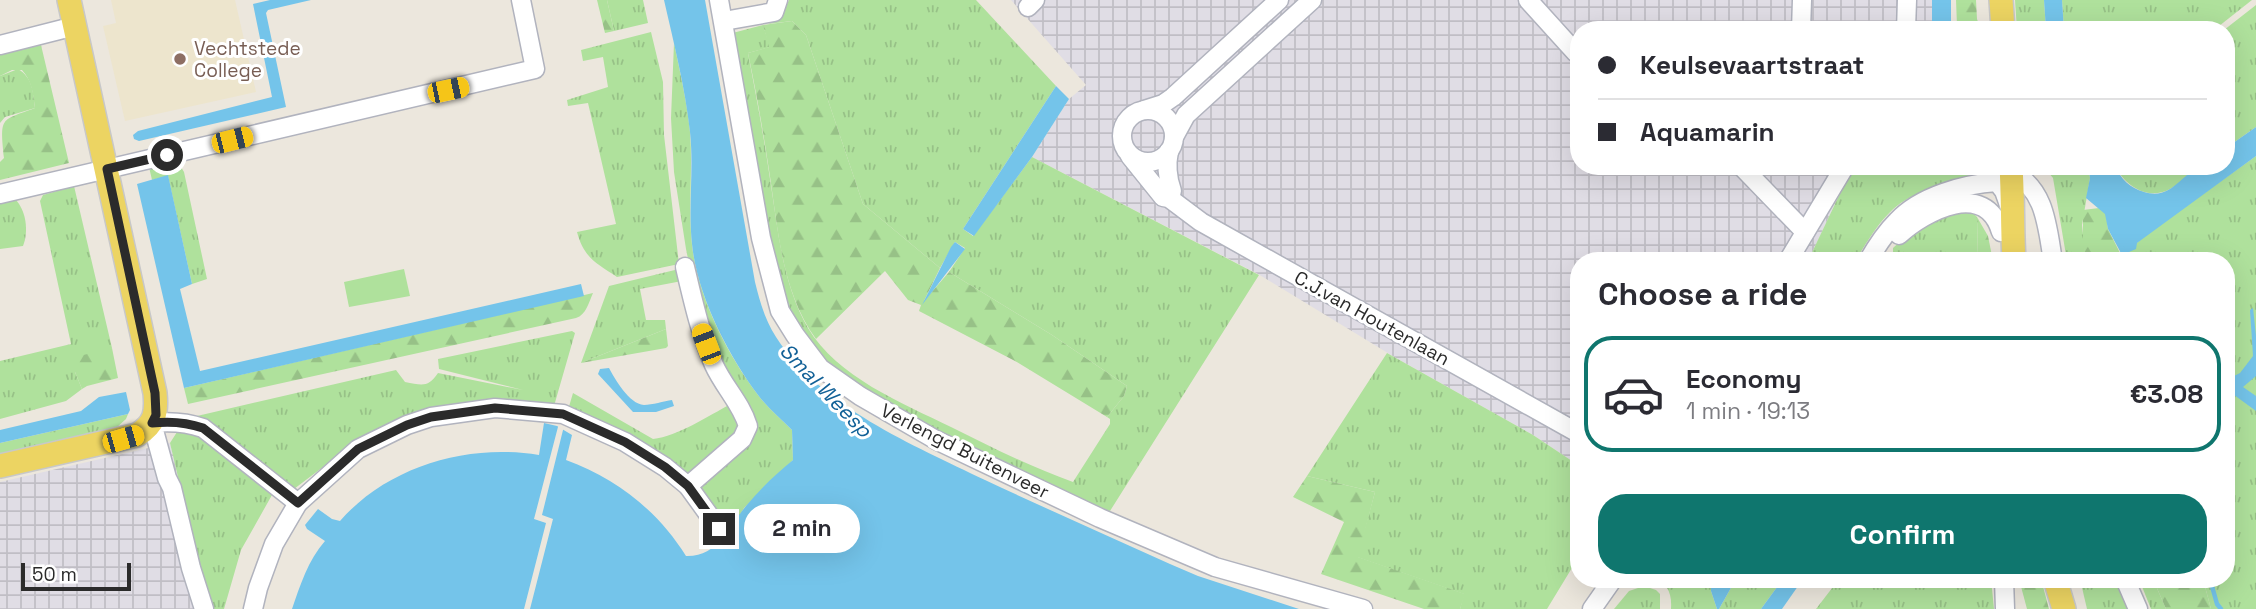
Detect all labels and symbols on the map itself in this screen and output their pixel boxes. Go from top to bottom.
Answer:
place label: Vechtstede College [194,36,301,83]
marker: Vechtstede College [172,51,188,67]
car [426,75,471,105]
car [210,125,255,155]
route start [151,139,183,171]
street label: C.J.van Houtenlaan [1290,265,1454,371]
car [689,321,724,367]
water label: Smal Weesp [774,337,879,444]
street label: Verlengd Buitenveer [877,398,1053,504]
car [100,423,147,455]
callout: 2 min [744,504,859,554]
route end [703,513,735,545]
scale bar [21,560,131,592]

